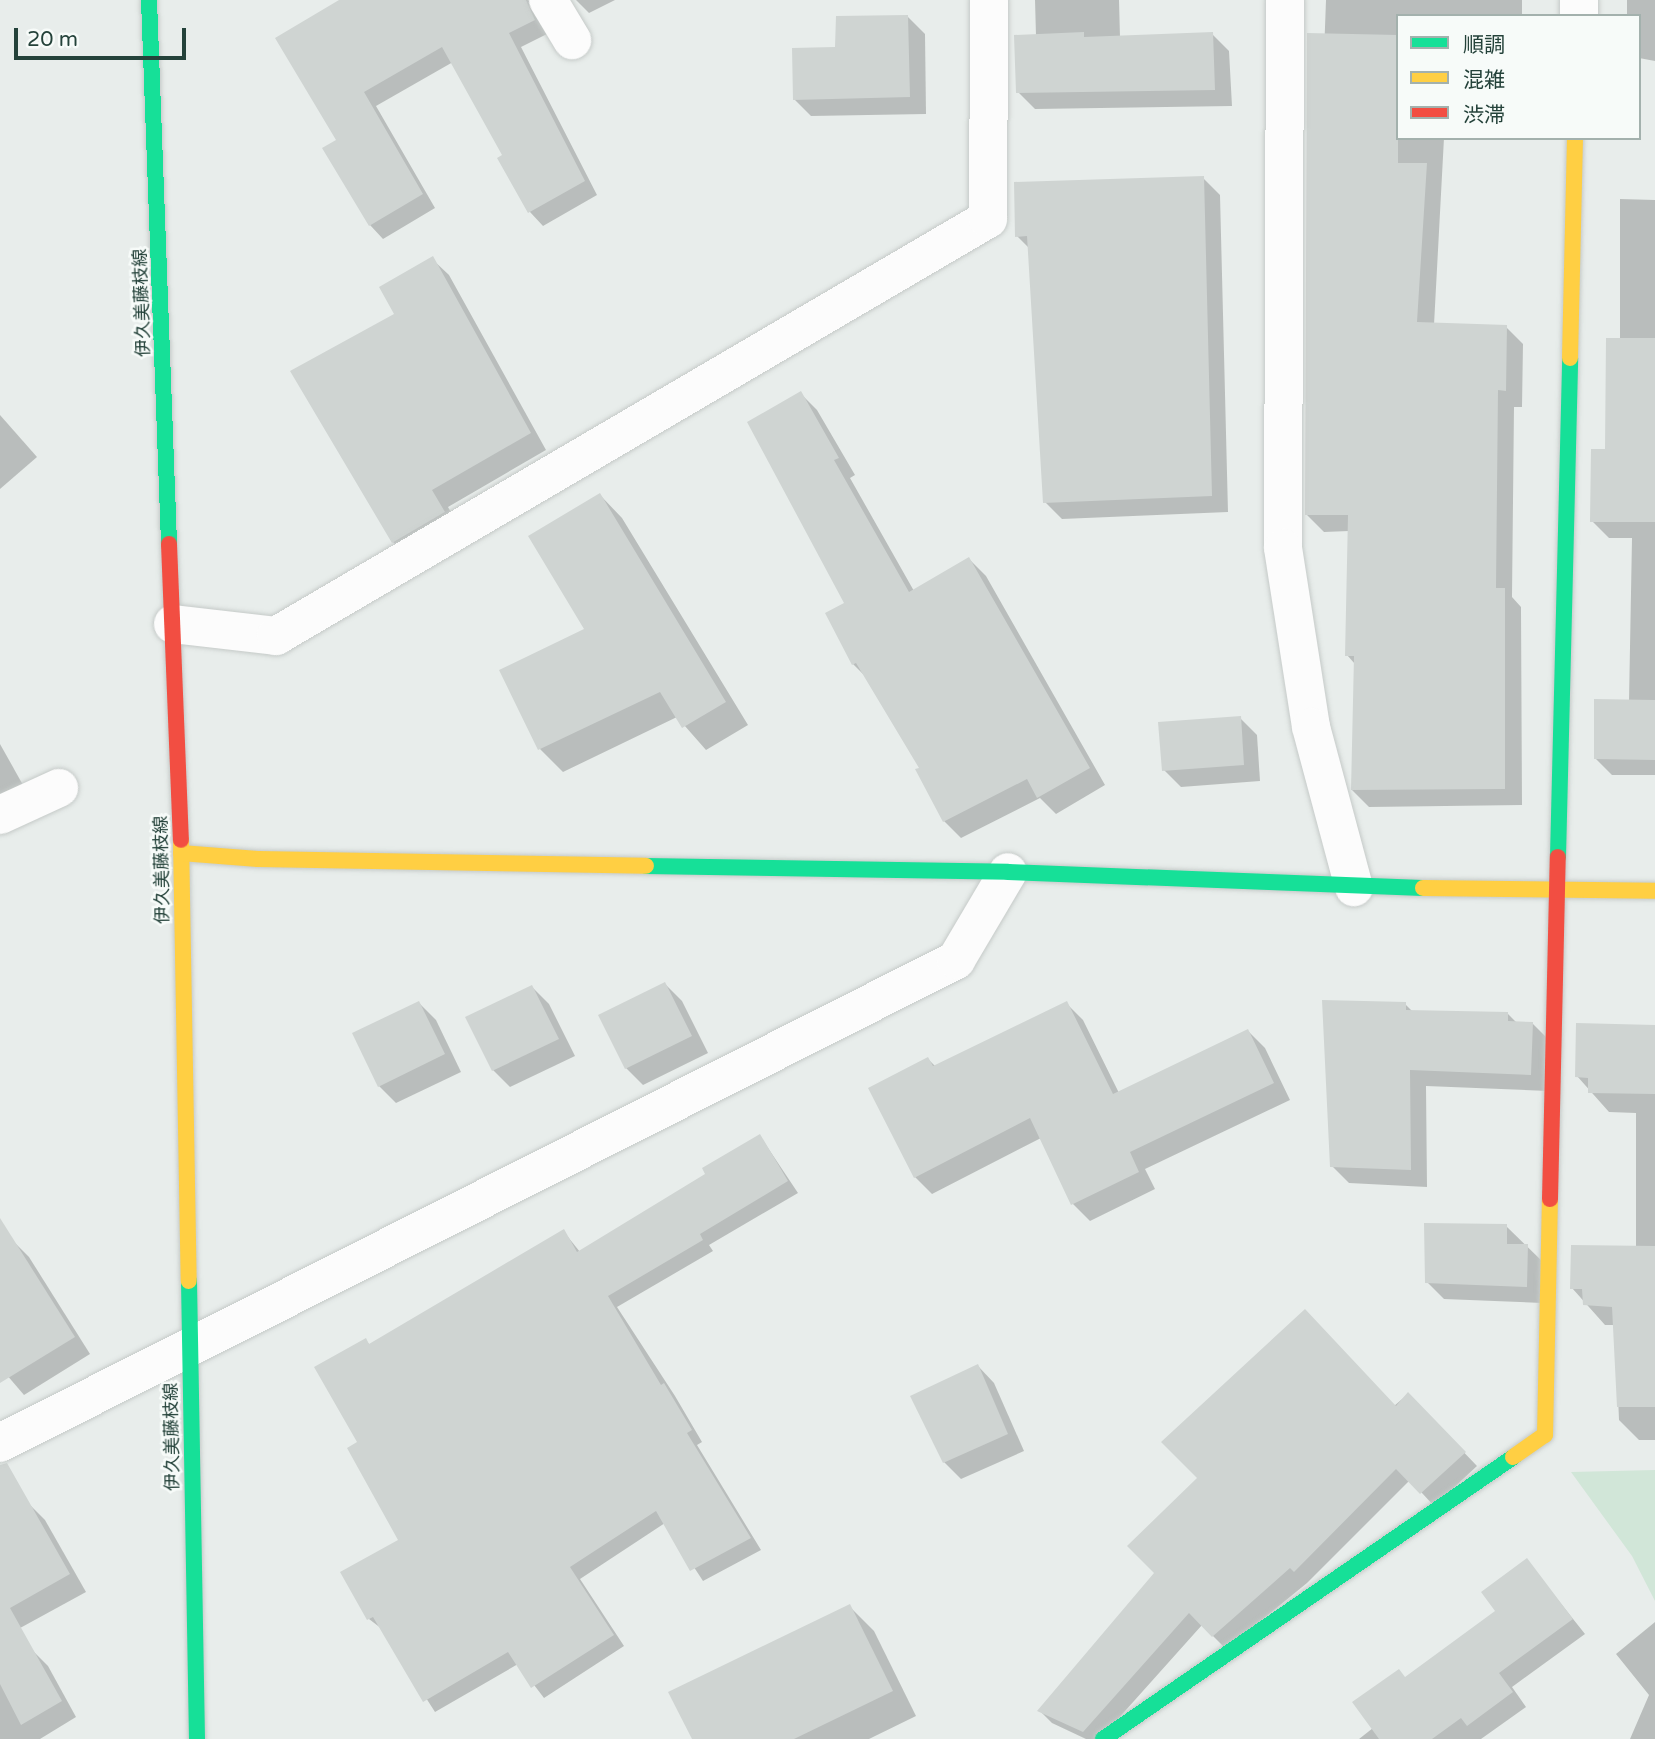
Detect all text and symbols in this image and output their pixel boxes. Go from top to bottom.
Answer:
scale bar [18,14,189,58]
legend [1396,14,1641,140]
text: 20 m [27,27,78,52]
text: 順調 [1463,33,1505,58]
text: 混雑 [1463,68,1505,93]
text: 渋滞 [1463,103,1505,128]
street label: 伊久美藤枝線 [129,249,155,357]
street label: 伊久美藤枝線 [150,816,174,924]
street label: 伊久美藤枝線 [160,1383,184,1491]

